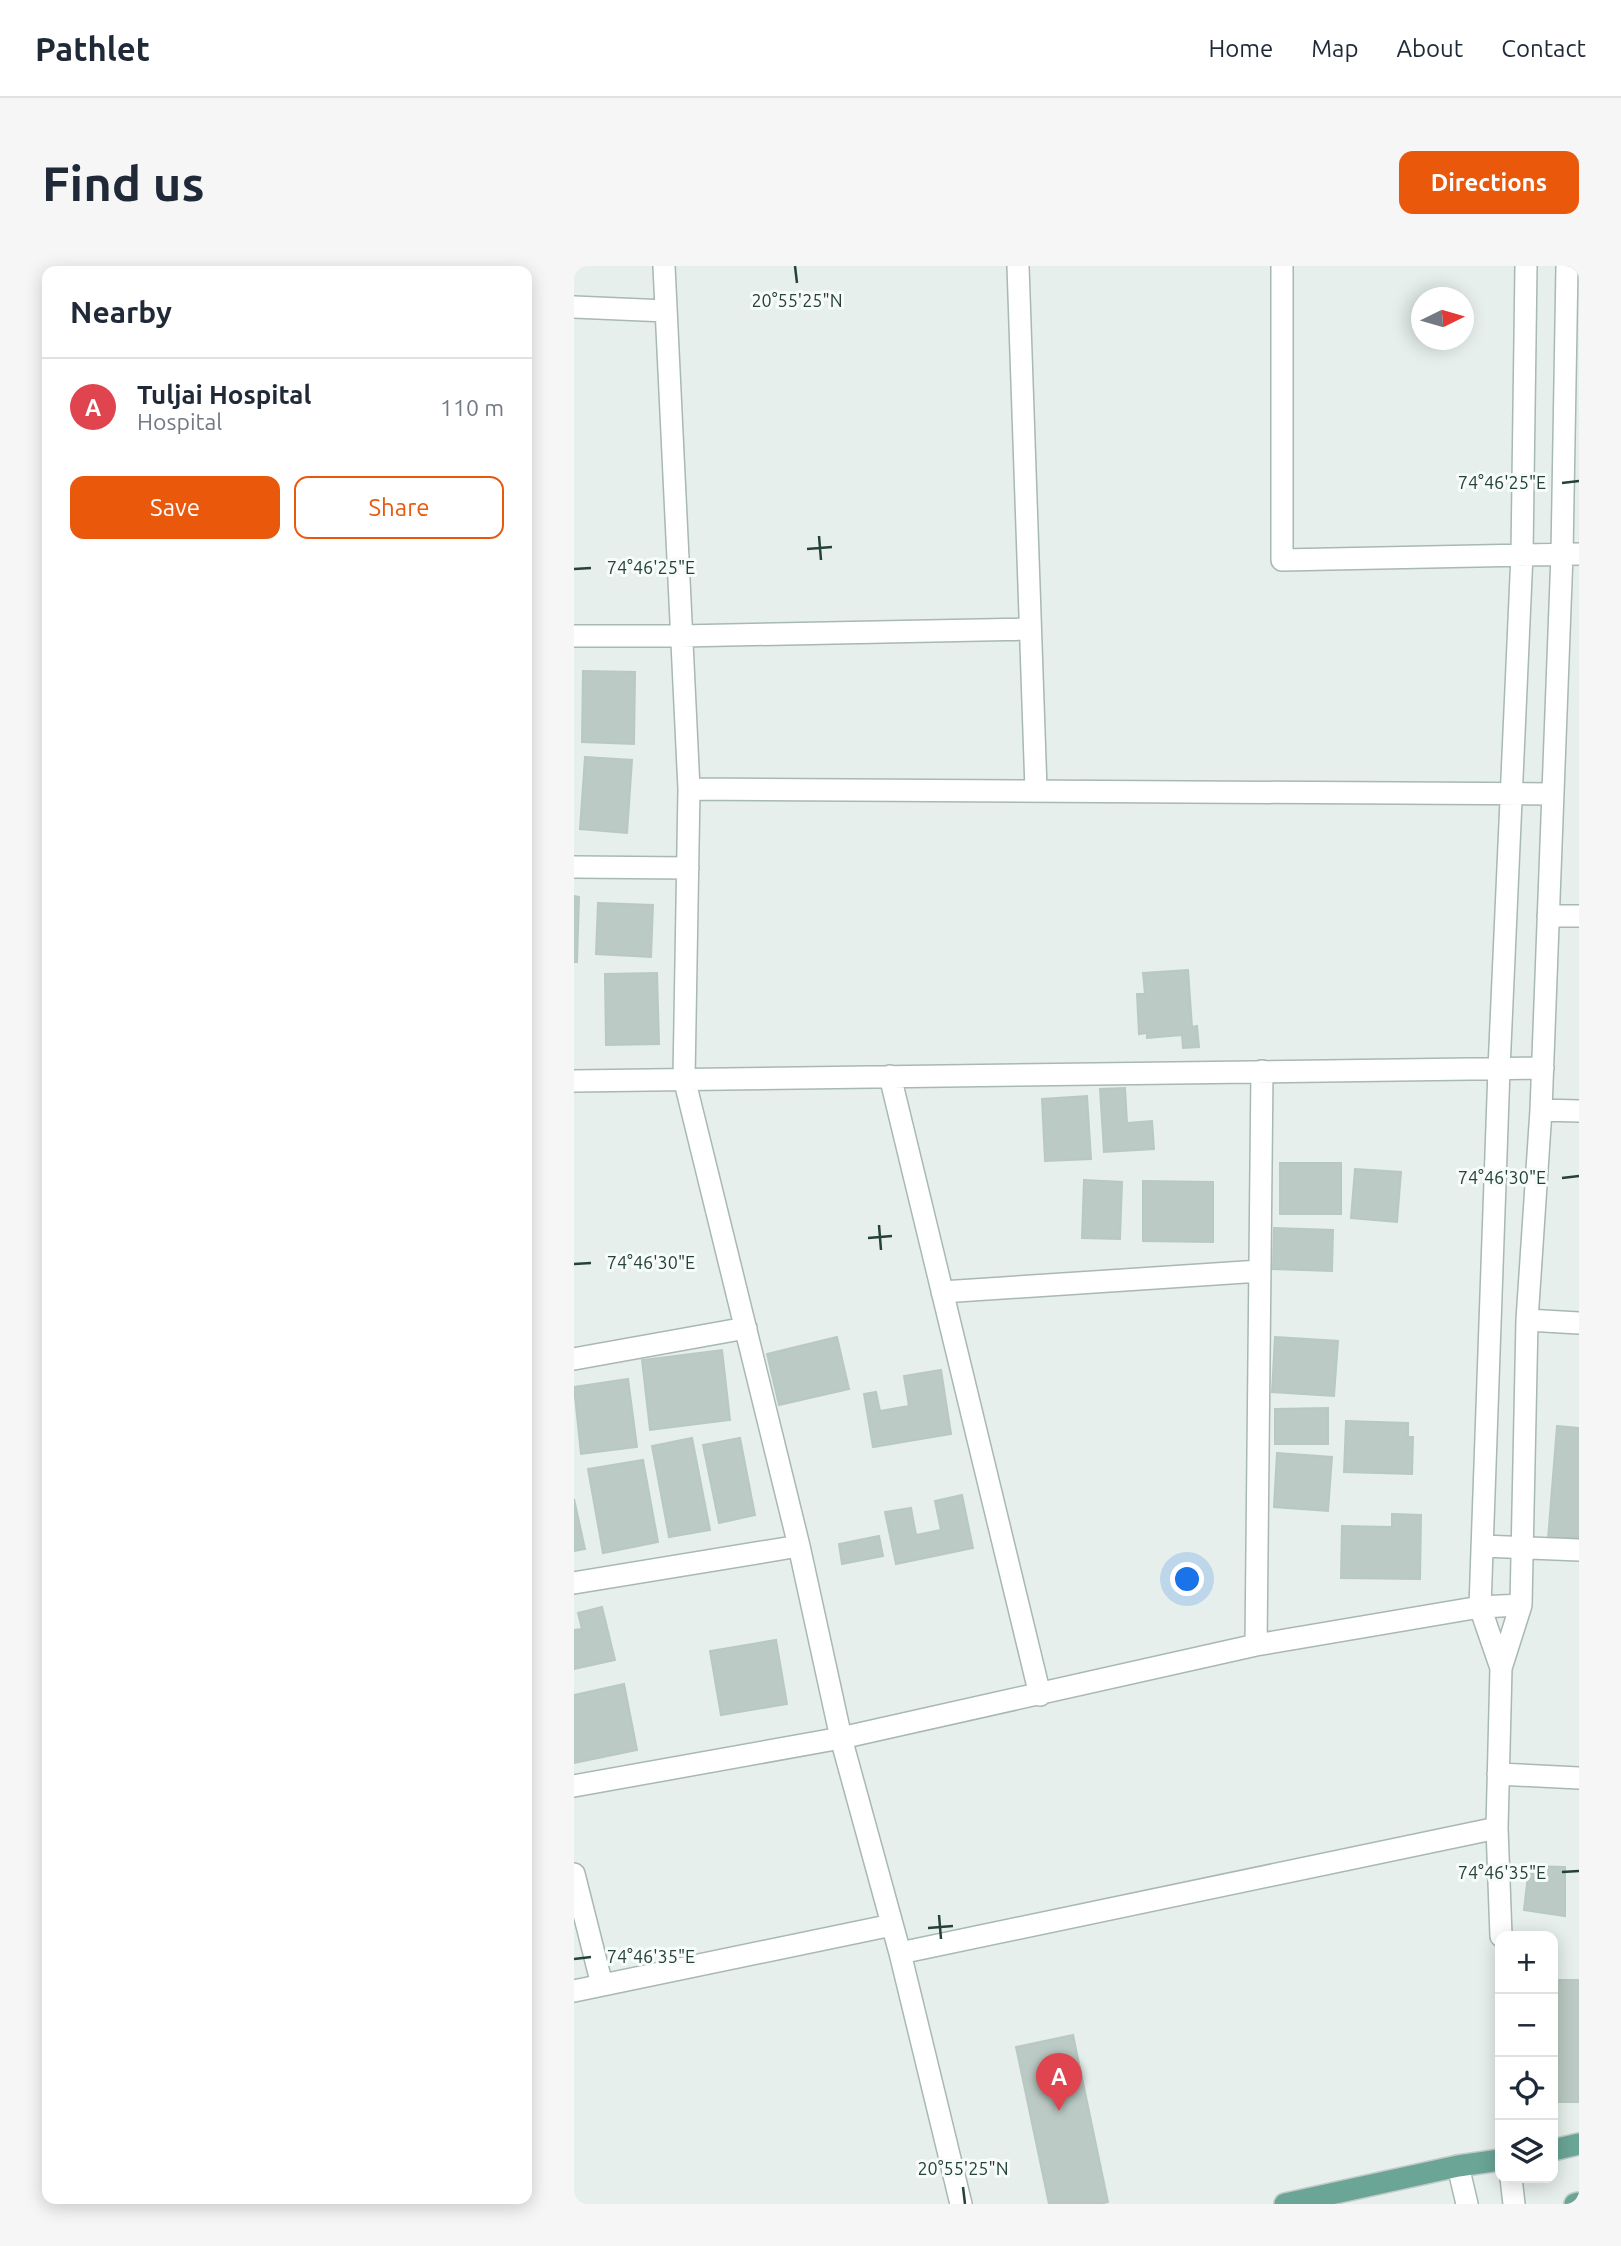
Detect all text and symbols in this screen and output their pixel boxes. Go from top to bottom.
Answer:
text: Pathlet [35,30,150,67]
text: Home [1208,35,1273,62]
text: Map [1311,35,1358,62]
text: About [1396,35,1463,62]
text: Contact [1501,35,1586,62]
button: Directions [1399,151,1579,214]
text: Find us [42,155,205,210]
north arrow [1411,287,1474,350]
text: 20°55'25"N [751,290,843,310]
text: Nearby [70,295,172,329]
text: Tuljai Hospital [137,380,311,409]
text: A [85,395,101,420]
text: 110 m [440,395,504,420]
text: Hospital [137,409,222,434]
text: 74°46'25"E [1458,472,1546,492]
button: Save [70,476,280,539]
button: Share [294,476,504,539]
text: 74°46'25"E [607,557,695,577]
text: 74°46'30"E [1458,1167,1546,1187]
text: 74°46'30"E [607,1252,695,1272]
your location [1170,1562,1204,1596]
text: 74°46'35"E [1458,1862,1546,1882]
map controls [1495,1931,1558,2183]
button: + [1495,1931,1558,1994]
text: 74°46'35"E [607,1946,695,1966]
button: − [1495,1994,1558,2057]
pin: A [1036,2053,1082,2111]
button: locate [1495,2057,1558,2120]
button: layers [1495,2120,1558,2183]
text: 20°55'25"N [917,2158,1009,2178]

